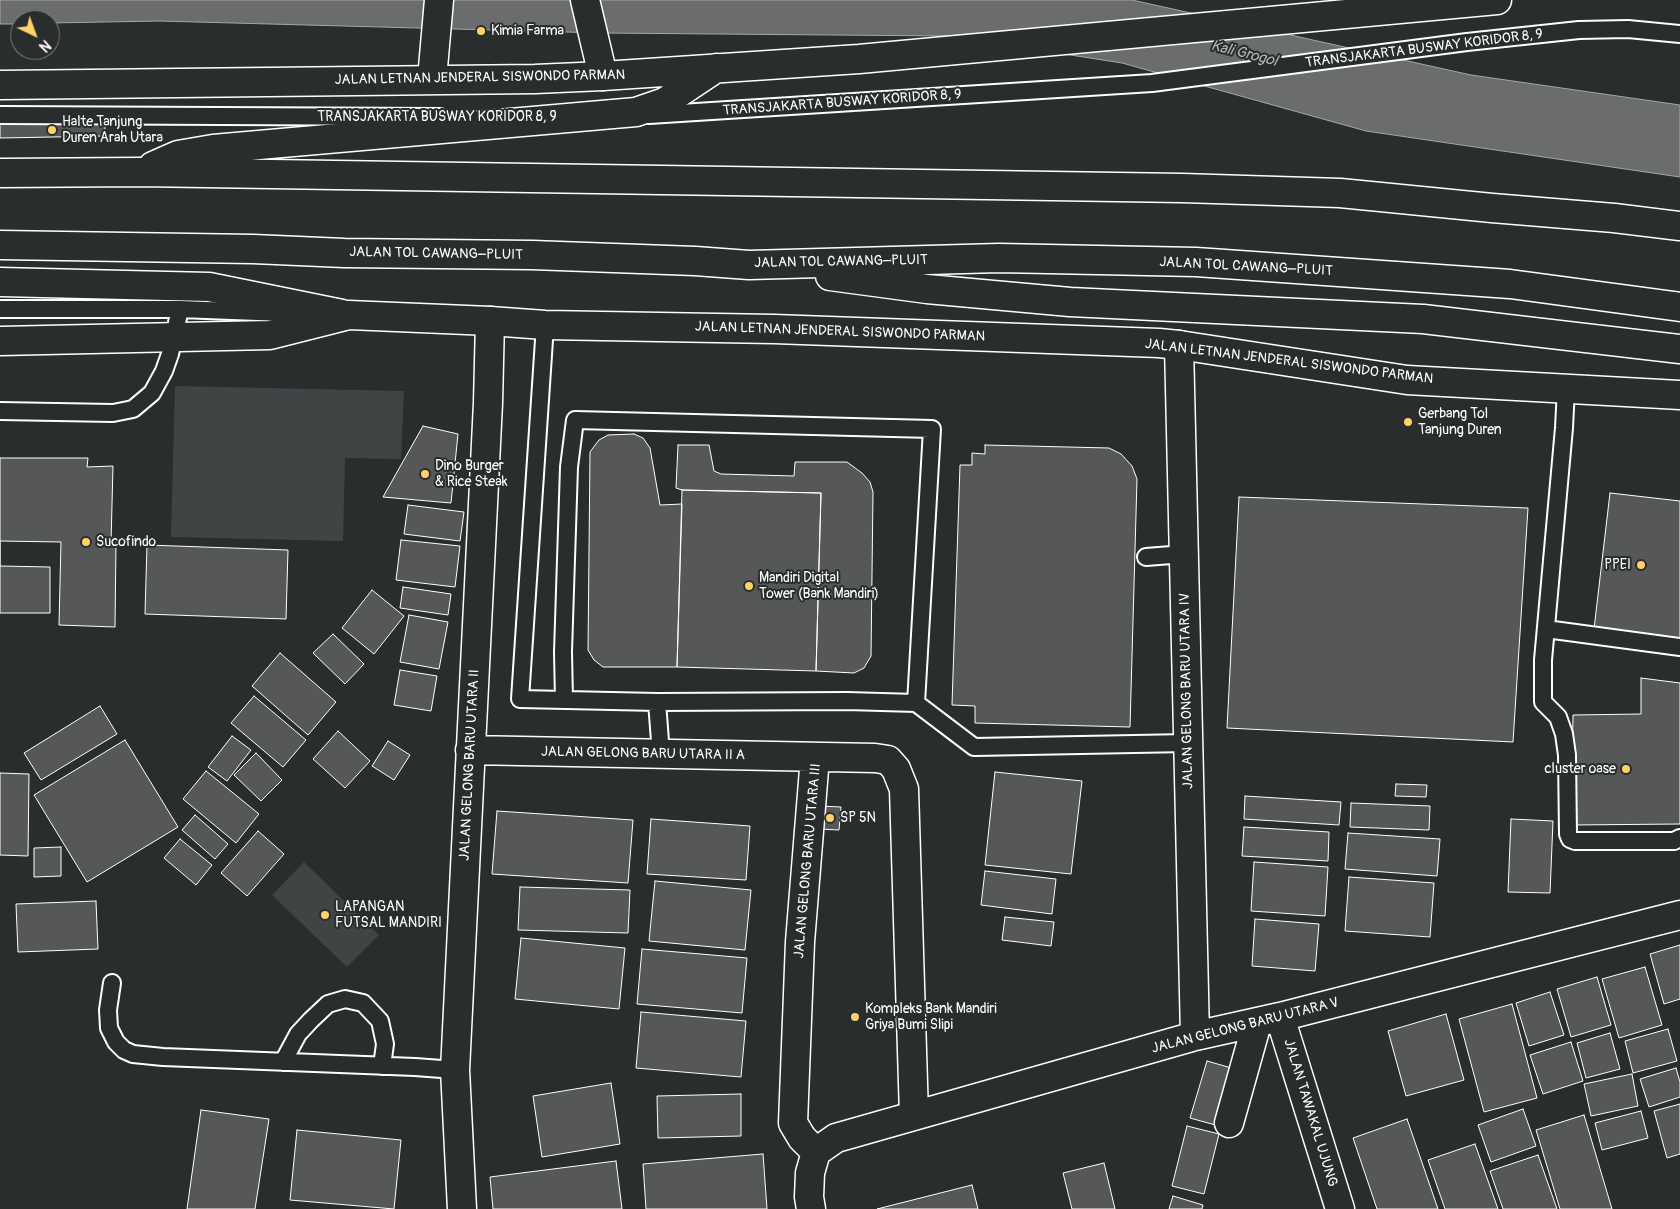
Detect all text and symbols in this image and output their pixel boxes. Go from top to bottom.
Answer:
north arrow [10,10,60,60]
place label: Kimia Farma [491,23,564,39]
marker: Kimia Farma [475,25,487,37]
street label: TRANSJAKARTA BUSWAY KORIDOR 8, 9 [1304,26,1544,72]
text: N [35,36,54,55]
water label: Kali Grogol [1209,37,1279,71]
street label: JALAN LETNAN JENDERAL SISWONDO PARMAN [335,67,625,89]
street label: TRANSJAKARTA BUSWAY KORIDOR 8, 9 [722,86,962,120]
street label: TRANSJAKARTA BUSWAY KORIDOR 8, 9 [317,109,557,125]
place label: Halte Tanjung Duren Arah Utara [62,114,163,146]
marker: Halte Tanjung Duren Arah Utara [46,124,58,136]
street label: JALAN TOL CAWANG–PLUIT [349,244,523,264]
street label: JALAN TOL CAWANG–PLUIT [754,252,928,272]
street label: JALAN TOL CAWANG–PLUIT [1159,254,1333,280]
street label: JALAN LETNAN JENDERAL SISWONDO PARMAN [695,319,985,345]
street label: JALAN LETNAN JENDERAL SISWONDO PARMAN [1144,336,1434,388]
place label: Gerbang Tol Tanjung Duren [1418,406,1502,438]
marker: Gerbang Tol Tanjung Duren [1402,416,1414,428]
place label: Dino Burger & Rice Steak [435,458,508,491]
marker: Dino Burger & Rice Steak [419,468,431,480]
place label: Sucofindo [96,534,156,550]
marker: Sucofindo [80,536,92,548]
place label: PPEI [1604,557,1631,573]
marker: PPEI [1635,559,1647,571]
place label: Mandiri Digital Tower (Bank Mandiri) [759,570,879,602]
marker: Mandiri Digital Tower (Bank Mandiri) [743,580,755,592]
street label: JALAN GELONG BARU UTARA IV [1177,593,1197,789]
street label: JALAN GELONG BARU UTARA II [457,669,483,861]
street label: JALAN GELONG BARU UTARA II A [541,744,745,764]
place label: cluster oase [1544,761,1616,777]
street label: JALAN GELONG BARU UTARA III [791,763,825,959]
marker: cluster oase [1620,763,1632,775]
place label: SP 5N [840,810,876,826]
marker: SP 5N [824,812,836,824]
place label: LAPANGAN FUTSAL MANDIRI [335,899,442,932]
marker: LAPANGAN FUTSAL MANDIRI [319,909,331,921]
street label: JALAN GELONG BARU UTARA V [1150,995,1340,1057]
place label: Kompleks Bank Mandiri Griya Bumi Slipi [865,1001,997,1034]
marker: Kompleks Bank Mandiri Griya Bumi Slipi [849,1011,861,1023]
street label: JALAN TAWAKAL UJUNG [1280,1037,1340,1189]

